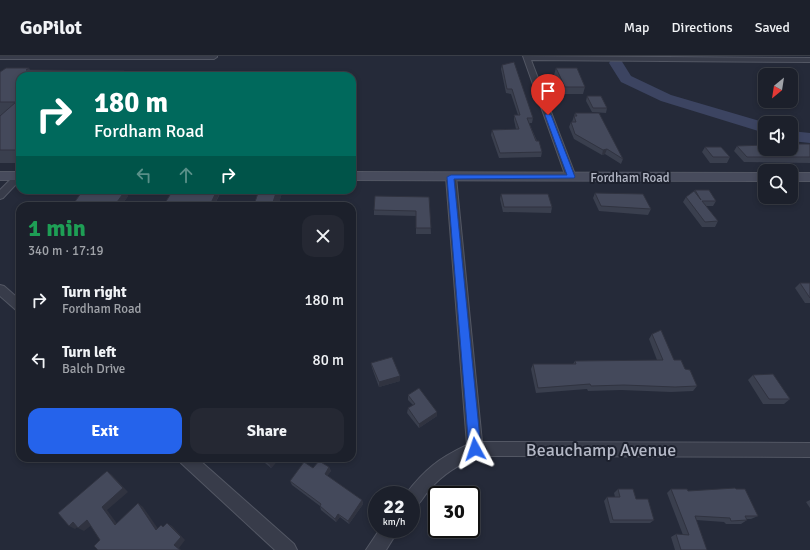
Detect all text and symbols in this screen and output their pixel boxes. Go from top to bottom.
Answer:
text: GoPilot [20,16,82,40]
text: Map [624,19,650,36]
text: Directions [672,19,733,36]
text: Saved [755,19,790,36]
north arrow [758,68,798,108]
map controls [758,68,798,204]
pin [531,74,565,115]
icon: arrive [537,80,559,102]
text: 180 m [94,86,168,120]
icon: right [28,88,80,140]
button: sound [758,116,798,156]
text: Fordham Road [94,120,204,142]
icon: left [133,164,155,186]
icon: ahead [175,164,197,186]
icon: right [217,164,239,186]
button: search [758,164,798,204]
street label: Fordham Road [590,170,670,186]
text: 1 min [28,213,86,243]
button: close [302,215,344,257]
text: 340 m · 17:19 [28,243,104,259]
text: Turn right [62,283,127,301]
icon: right [28,289,50,311]
text: 180 m [304,291,344,309]
text: Fordham Road [62,301,141,317]
text: Turn left [62,343,116,361]
icon: left [28,349,50,371]
text: 80 m [313,351,344,369]
text: Balch Drive [62,361,125,377]
button: Exit [28,408,182,454]
button: Share [190,408,344,454]
position arrow [454,428,496,470]
street label: Beauchamp Avenue [526,439,676,461]
speed limit sign: 30 [428,486,480,538]
text: 22 [383,494,405,519]
text: km/h [383,516,405,528]

